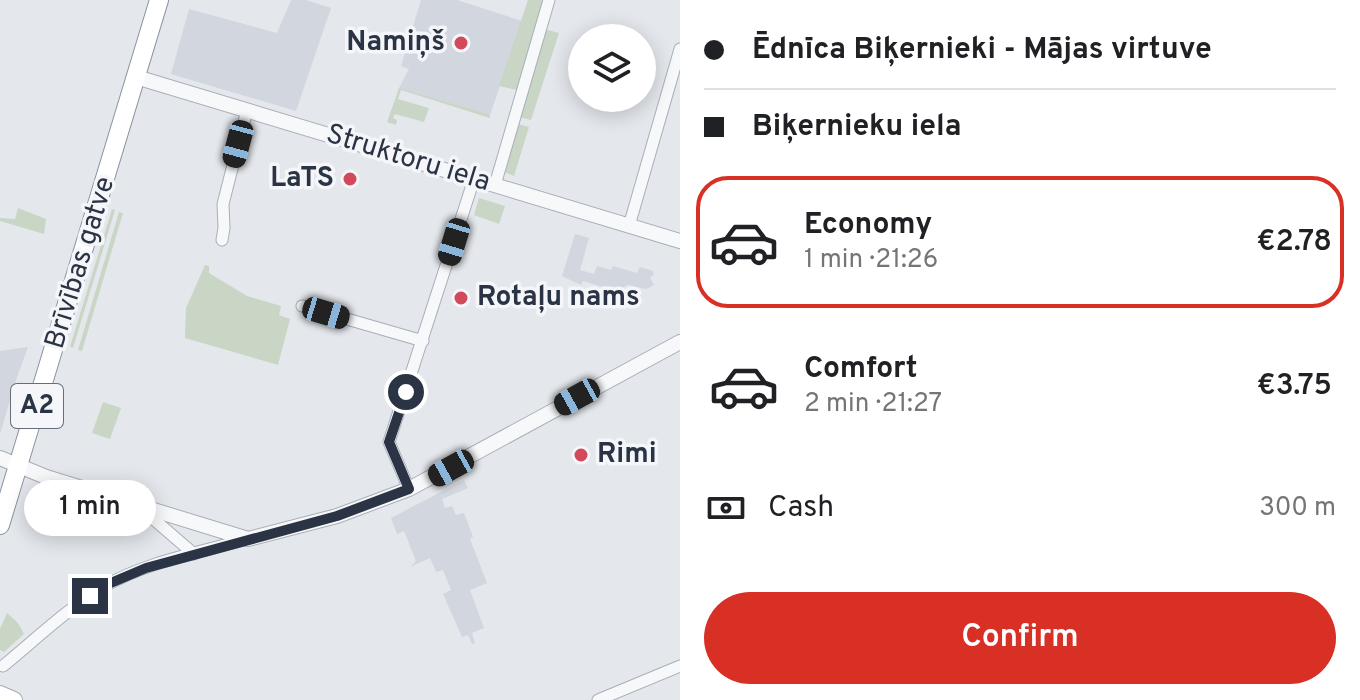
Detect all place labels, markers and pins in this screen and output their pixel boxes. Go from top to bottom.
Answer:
place label: Namiņš [346,25,445,61]
marker: Namiņš [452,34,470,52]
place label: LaTS [270,161,334,197]
marker: LaTS [341,170,359,188]
place label: Rotaļu nams [477,280,640,316]
marker: Rotaļu nams [452,289,470,307]
place label: Rimi [597,437,657,473]
marker: Rimi [572,446,590,464]

